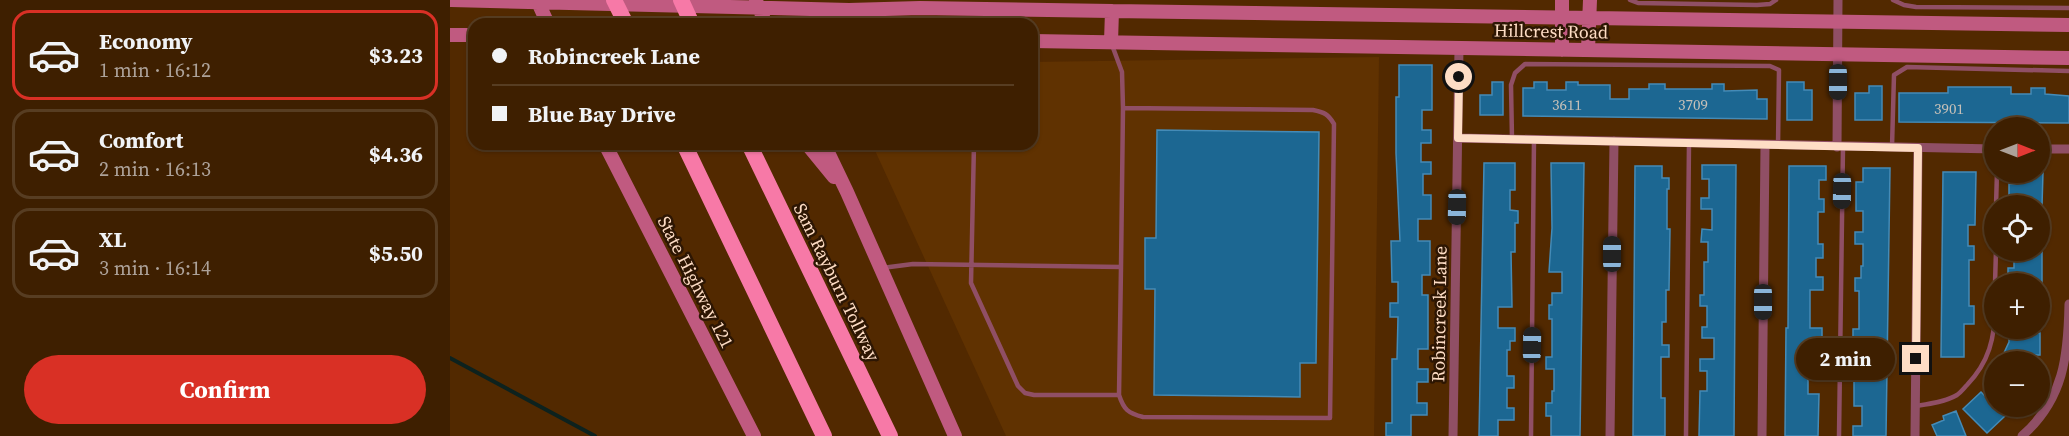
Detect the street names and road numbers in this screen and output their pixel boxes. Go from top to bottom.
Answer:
street label: Hillcrest Road [1494,18,1608,44]
street label: Sam Rayburn Tollway [788,199,886,366]
street label: State Highway 121 [652,212,740,352]
street label: Robincreek Lane [1425,246,1453,382]

